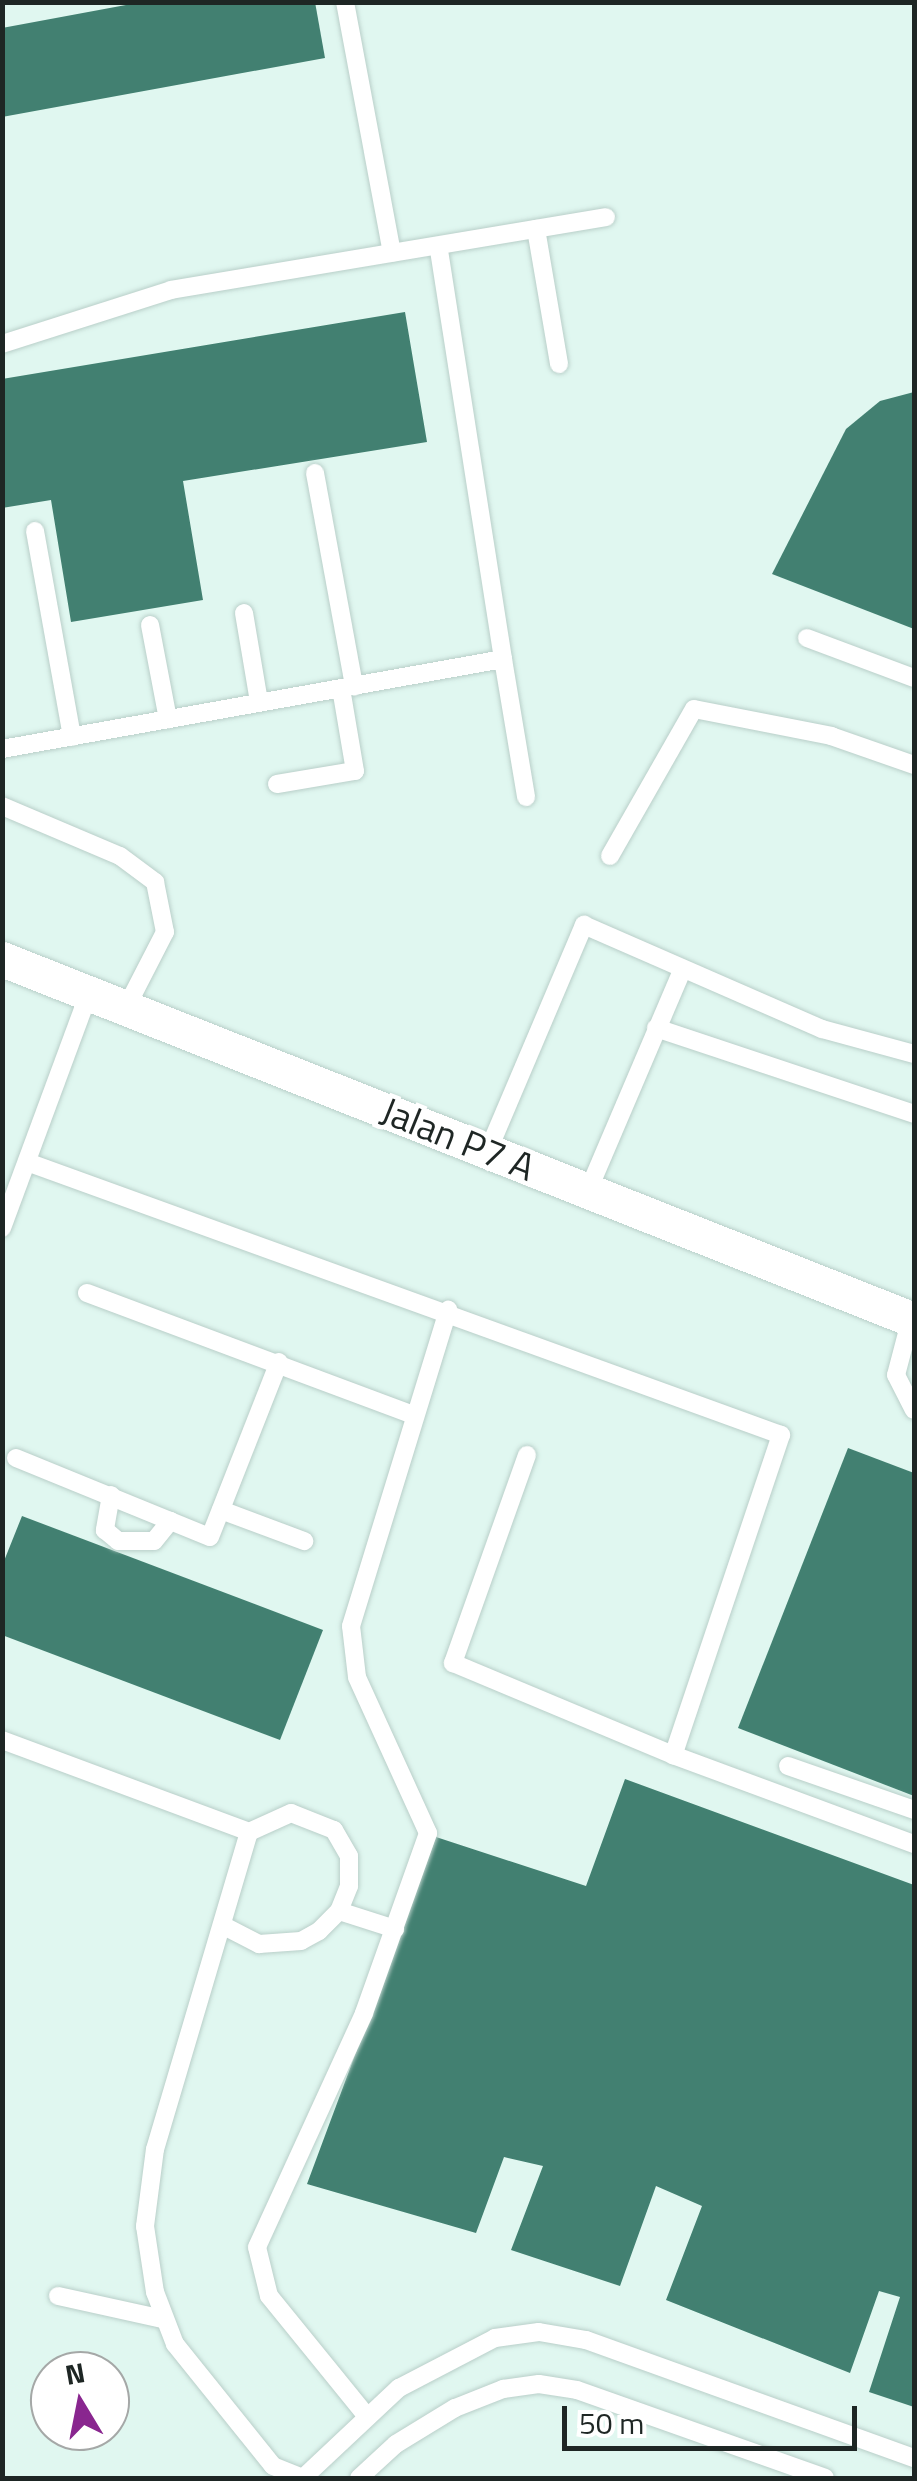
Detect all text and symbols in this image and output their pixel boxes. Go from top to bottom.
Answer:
street label: Jalan P7 A [375,1088,541,1190]
text: N [62,2350,88,2396]
north arrow [30,2351,130,2451]
scale bar [567,2386,862,2448]
text: 50 m [579,2400,644,2446]

